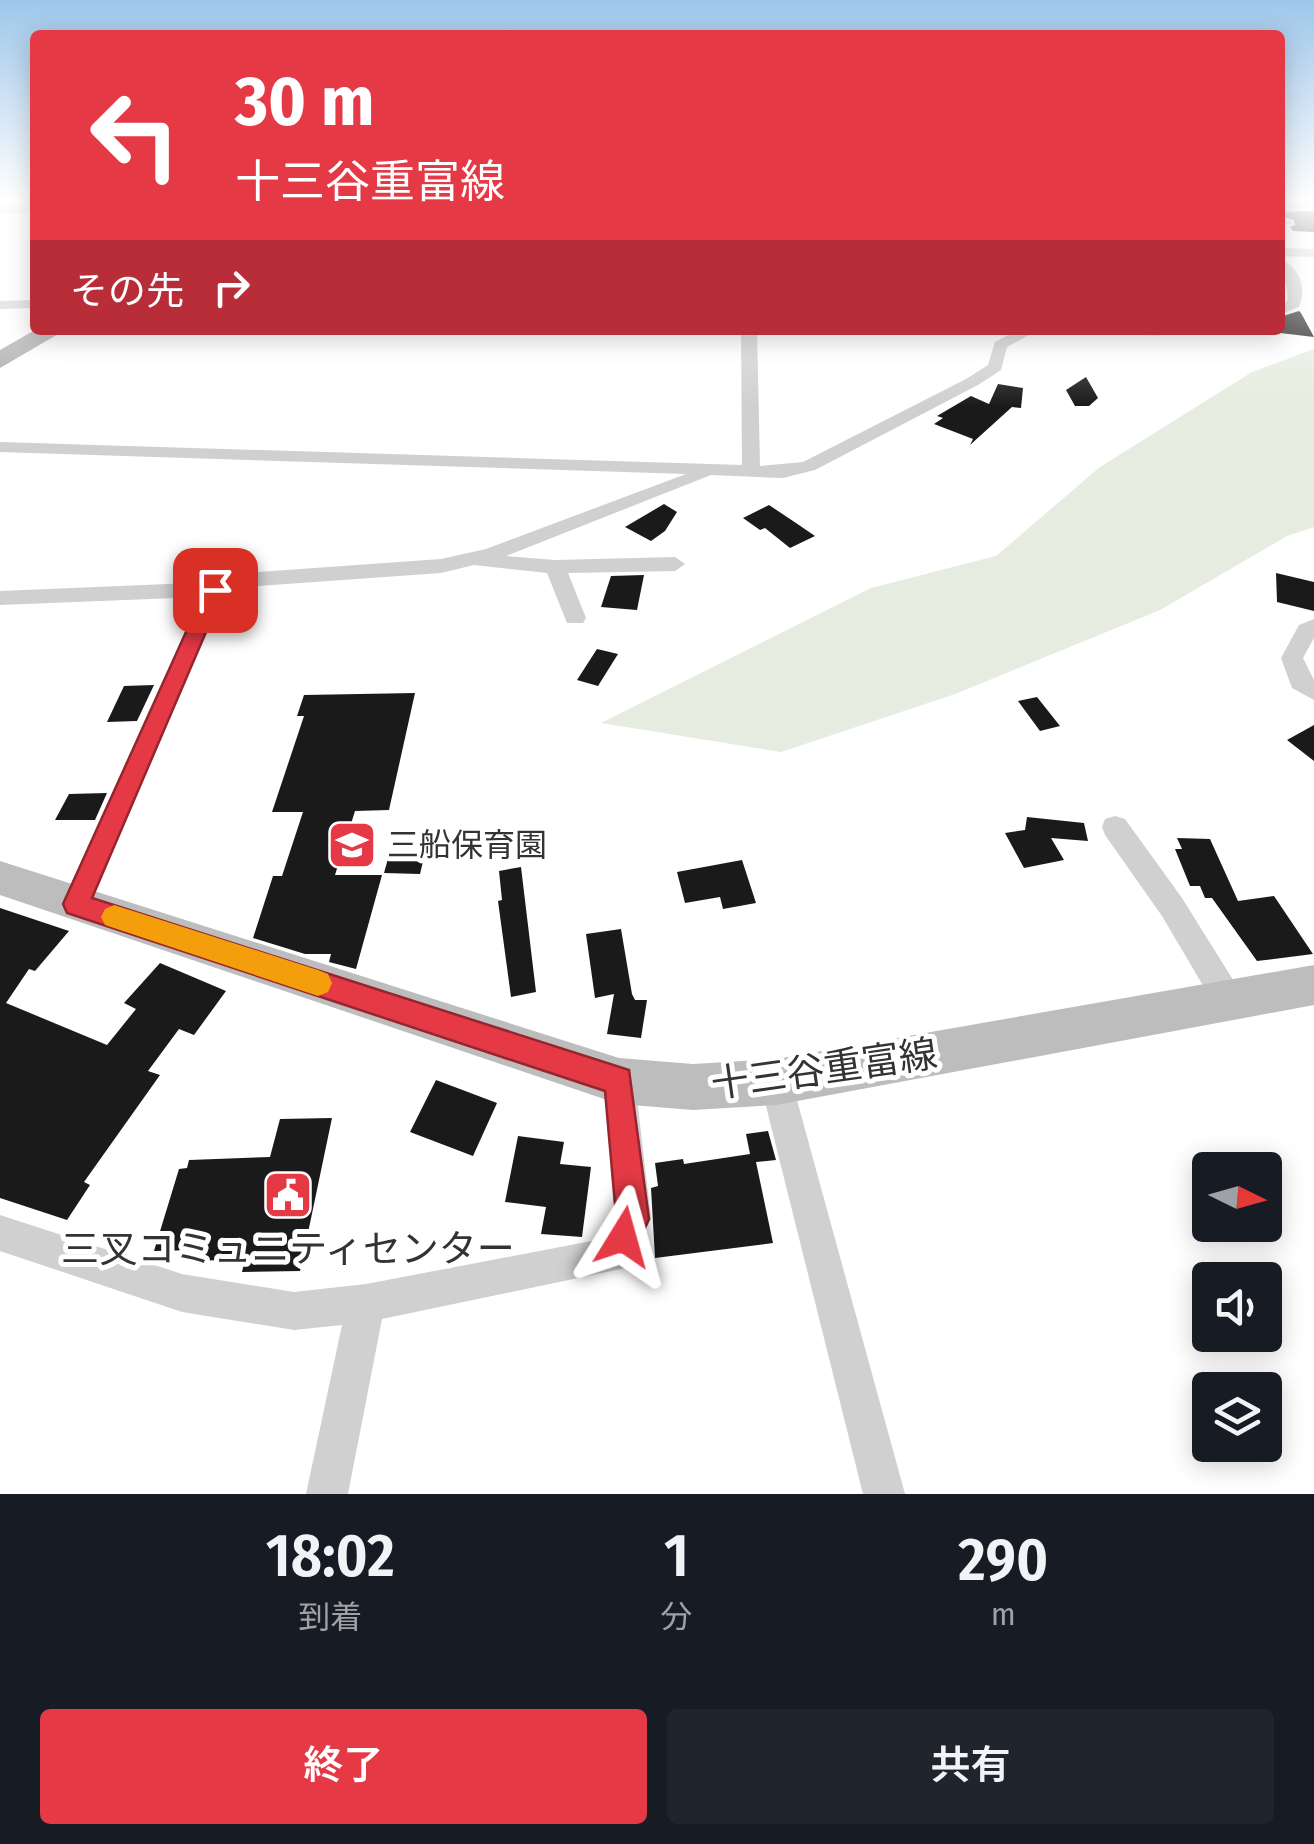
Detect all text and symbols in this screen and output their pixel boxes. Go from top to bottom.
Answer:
text: 30 m [235,60,374,144]
icon: left [70,70,200,200]
text: 十三谷重富線 [235,155,505,209]
icon: right [204,260,259,315]
text: その先 [70,268,184,314]
pin [173,548,258,633]
icon: arrive [188,563,243,618]
school or university icon: 三船保育園 [326,819,378,871]
place label: 三船保育園 [387,826,547,864]
street label: 十三谷重富線 [708,1030,940,1108]
north arrow [1192,1152,1282,1242]
map controls [1192,1152,1282,1462]
public building icon: 三叉コミュニティセンター [262,1169,314,1221]
position arrow [571,1185,675,1289]
place label: 三叉コミュニティセンター [61,1226,515,1272]
button: sound [1192,1262,1282,1352]
button: layers [1192,1372,1282,1462]
text: 18:02 [266,1520,395,1592]
text: 1 [664,1520,689,1592]
text: 290 [958,1524,1048,1596]
text: m [991,1595,1016,1633]
text: 到着 [298,1598,362,1636]
text: 分 [661,1598,693,1636]
button: 終了 [40,1709,647,1824]
button: 共有 [667,1709,1274,1824]

